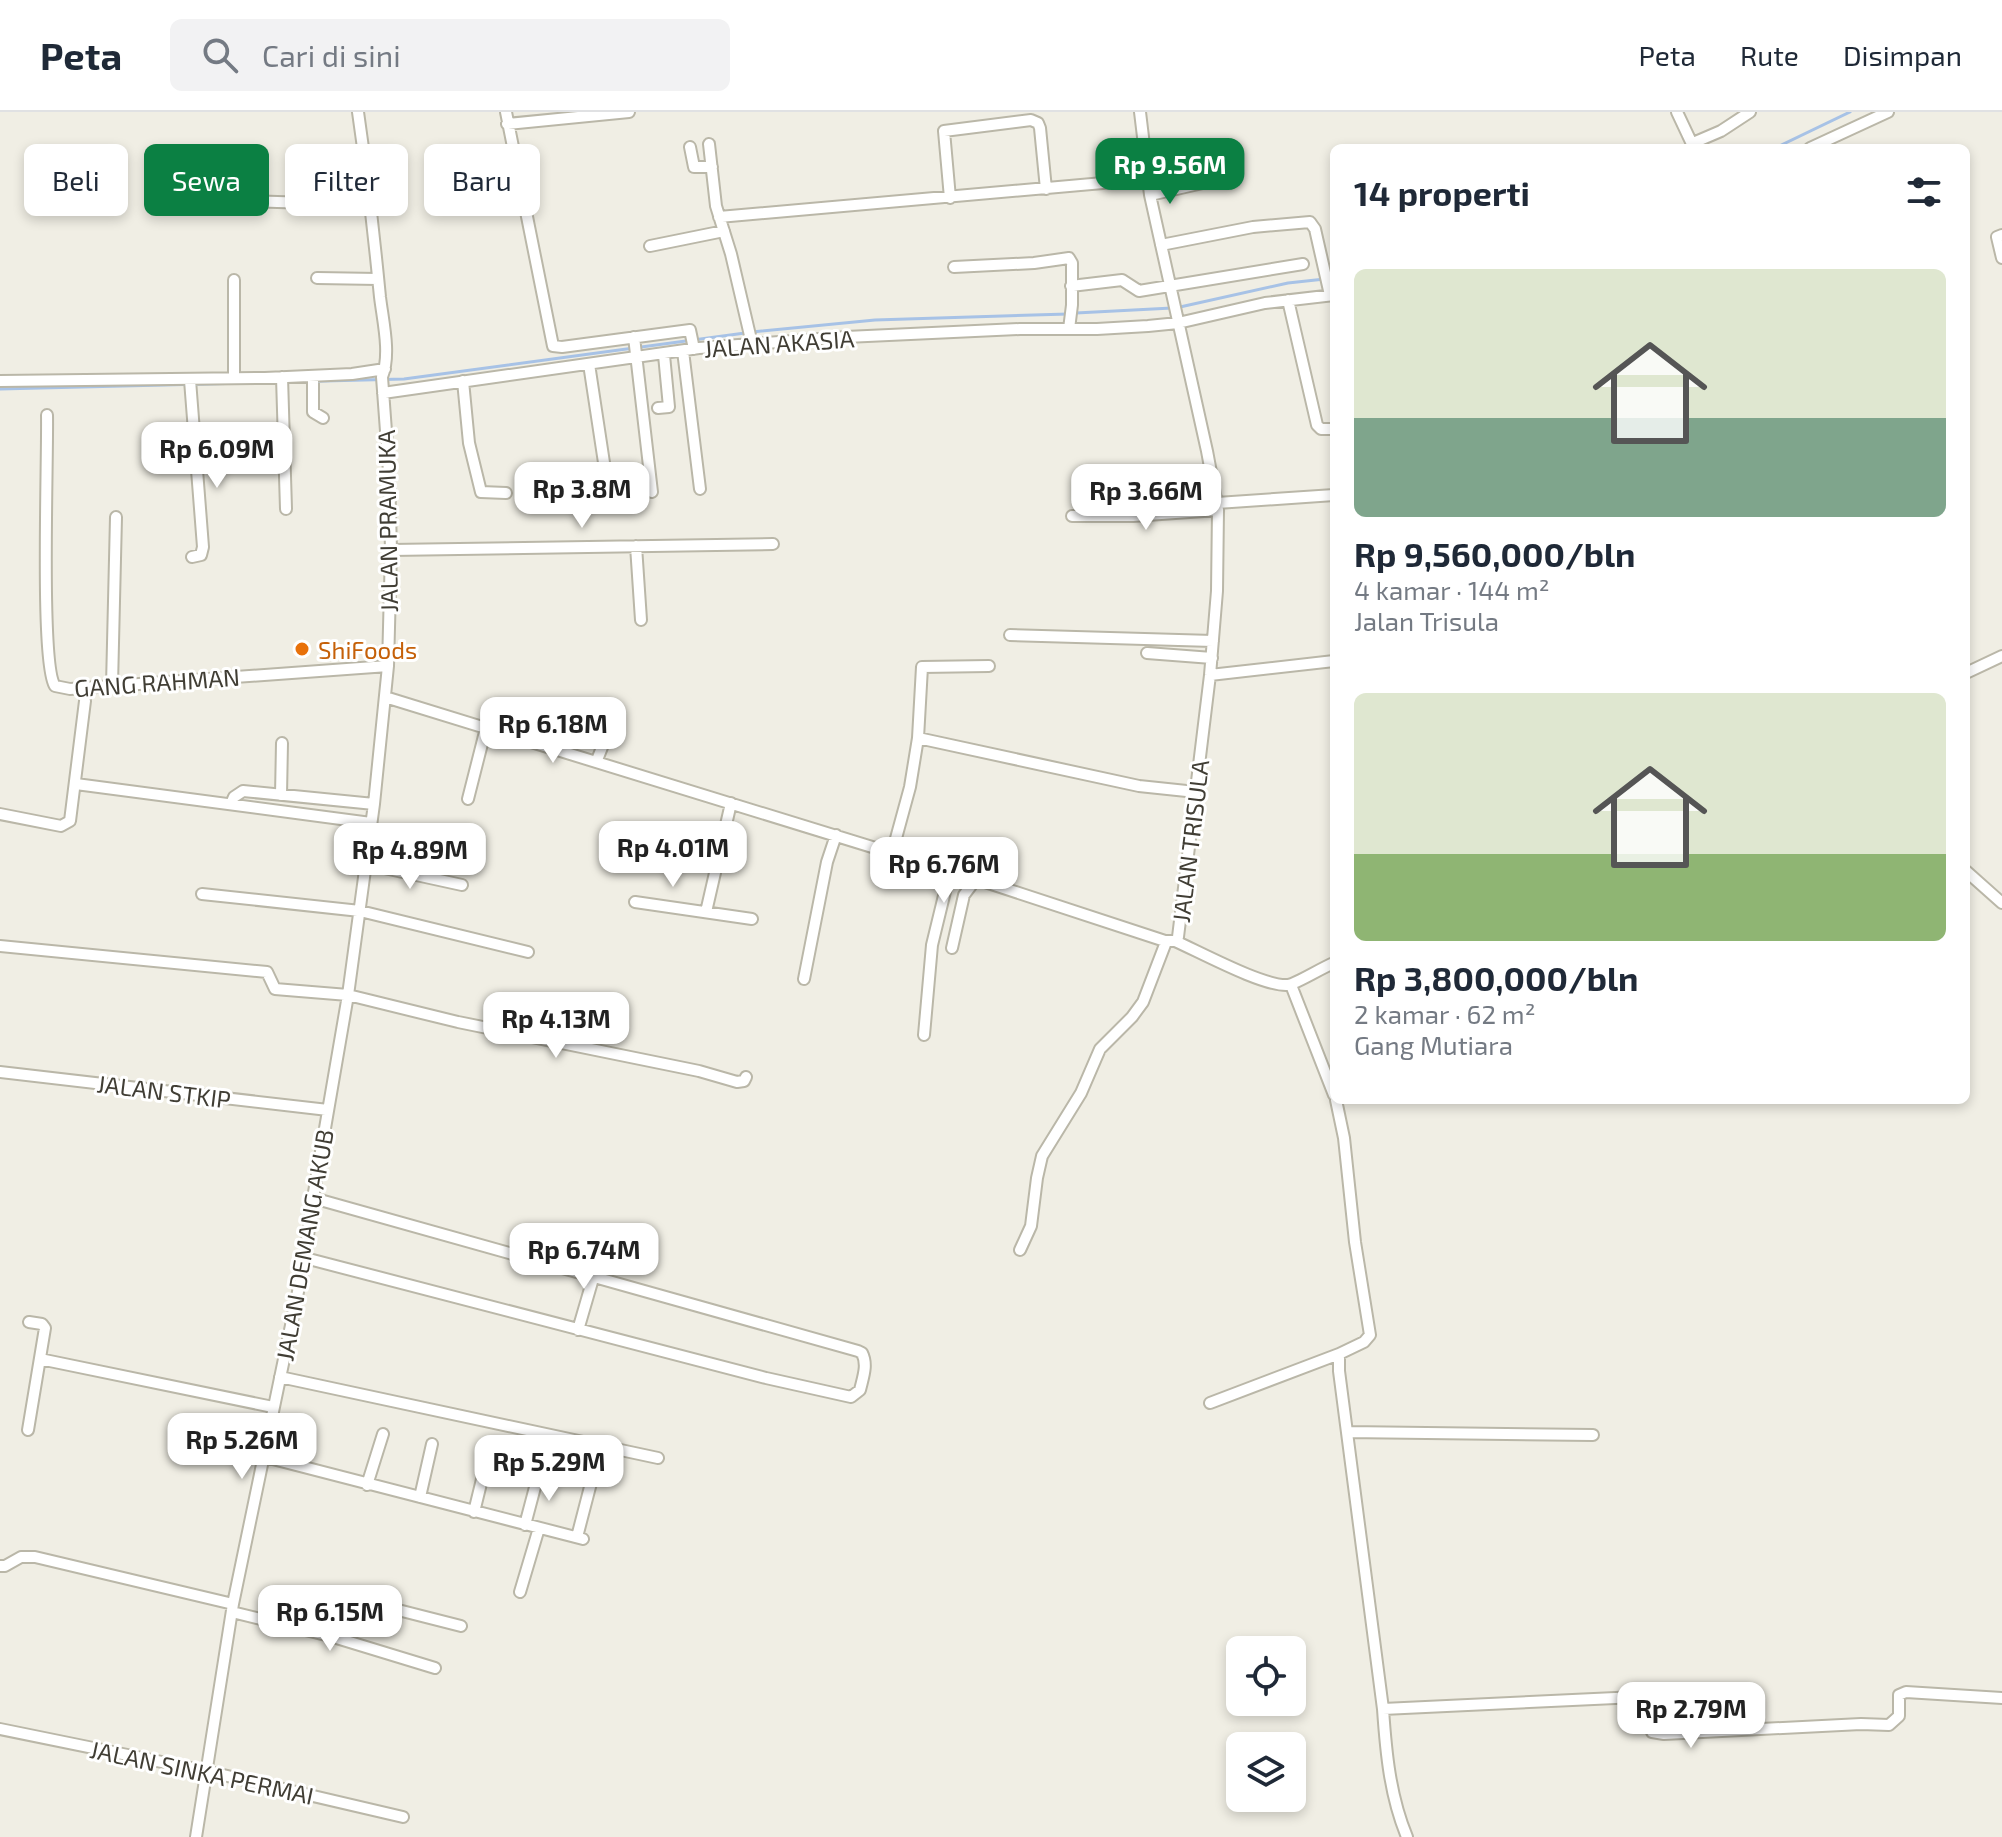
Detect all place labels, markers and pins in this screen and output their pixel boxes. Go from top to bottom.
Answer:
pin: Rp 9.56M [1087,138,1253,206]
pin: Rp 6.09M [134,422,300,490]
pin: Rp 3.8M [508,462,656,530]
pin: Rp 3.66M [1063,464,1229,532]
place label: ShiFoods [318,635,417,664]
marker: ShiFoods [293,640,311,658]
pin: Rp 6.18M [470,697,636,765]
pin: Rp 4.01M [590,821,756,889]
pin: Rp 4.89M [327,823,493,891]
pin: Rp 6.76M [861,837,1027,905]
pin: Rp 4.13M [473,992,639,1060]
pin: Rp 6.74M [501,1223,667,1291]
pin: Rp 5.26M [159,1413,325,1481]
pin: Rp 5.29M [466,1435,632,1503]
pin: Rp 6.15M [247,1585,413,1653]
pin: Rp 2.79M [1608,1682,1774,1750]

